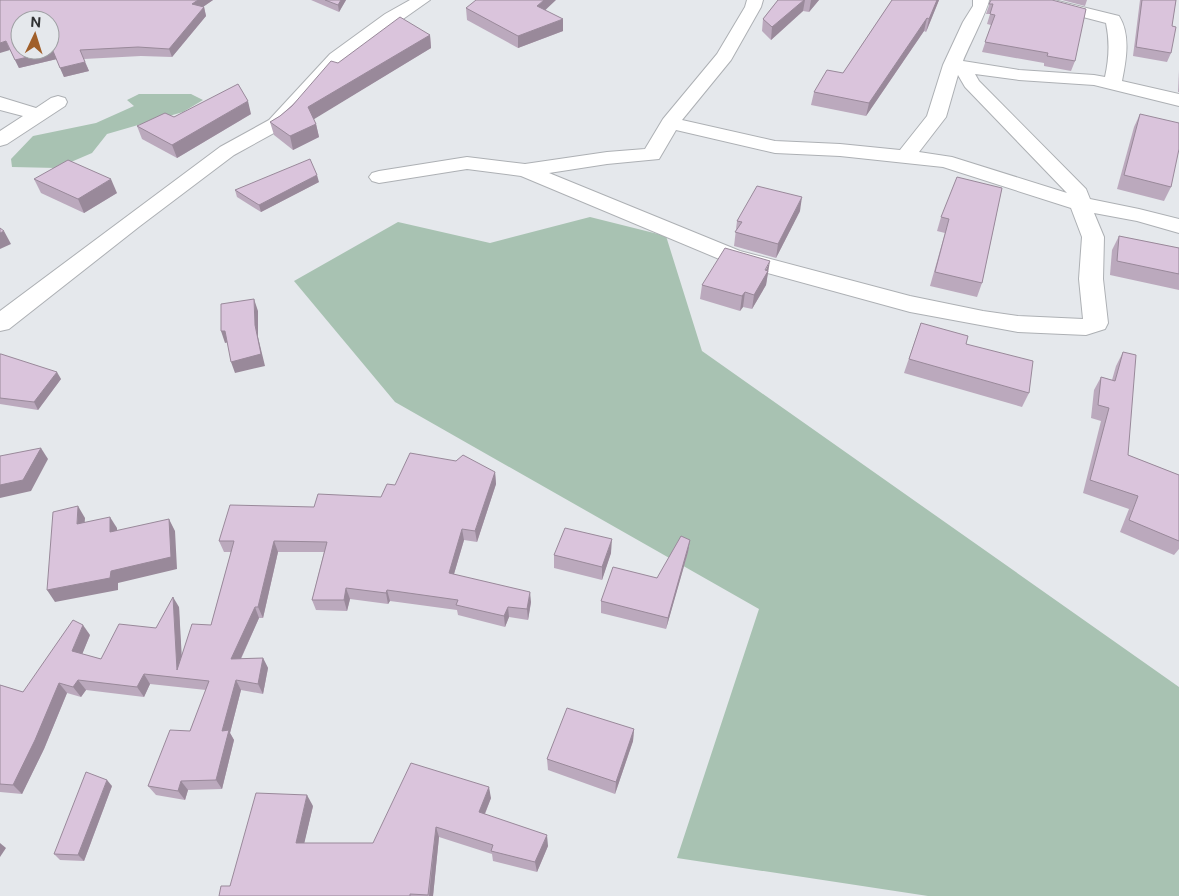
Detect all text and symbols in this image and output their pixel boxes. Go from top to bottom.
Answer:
north arrow [10,10,60,60]
text: N [30,14,42,30]

